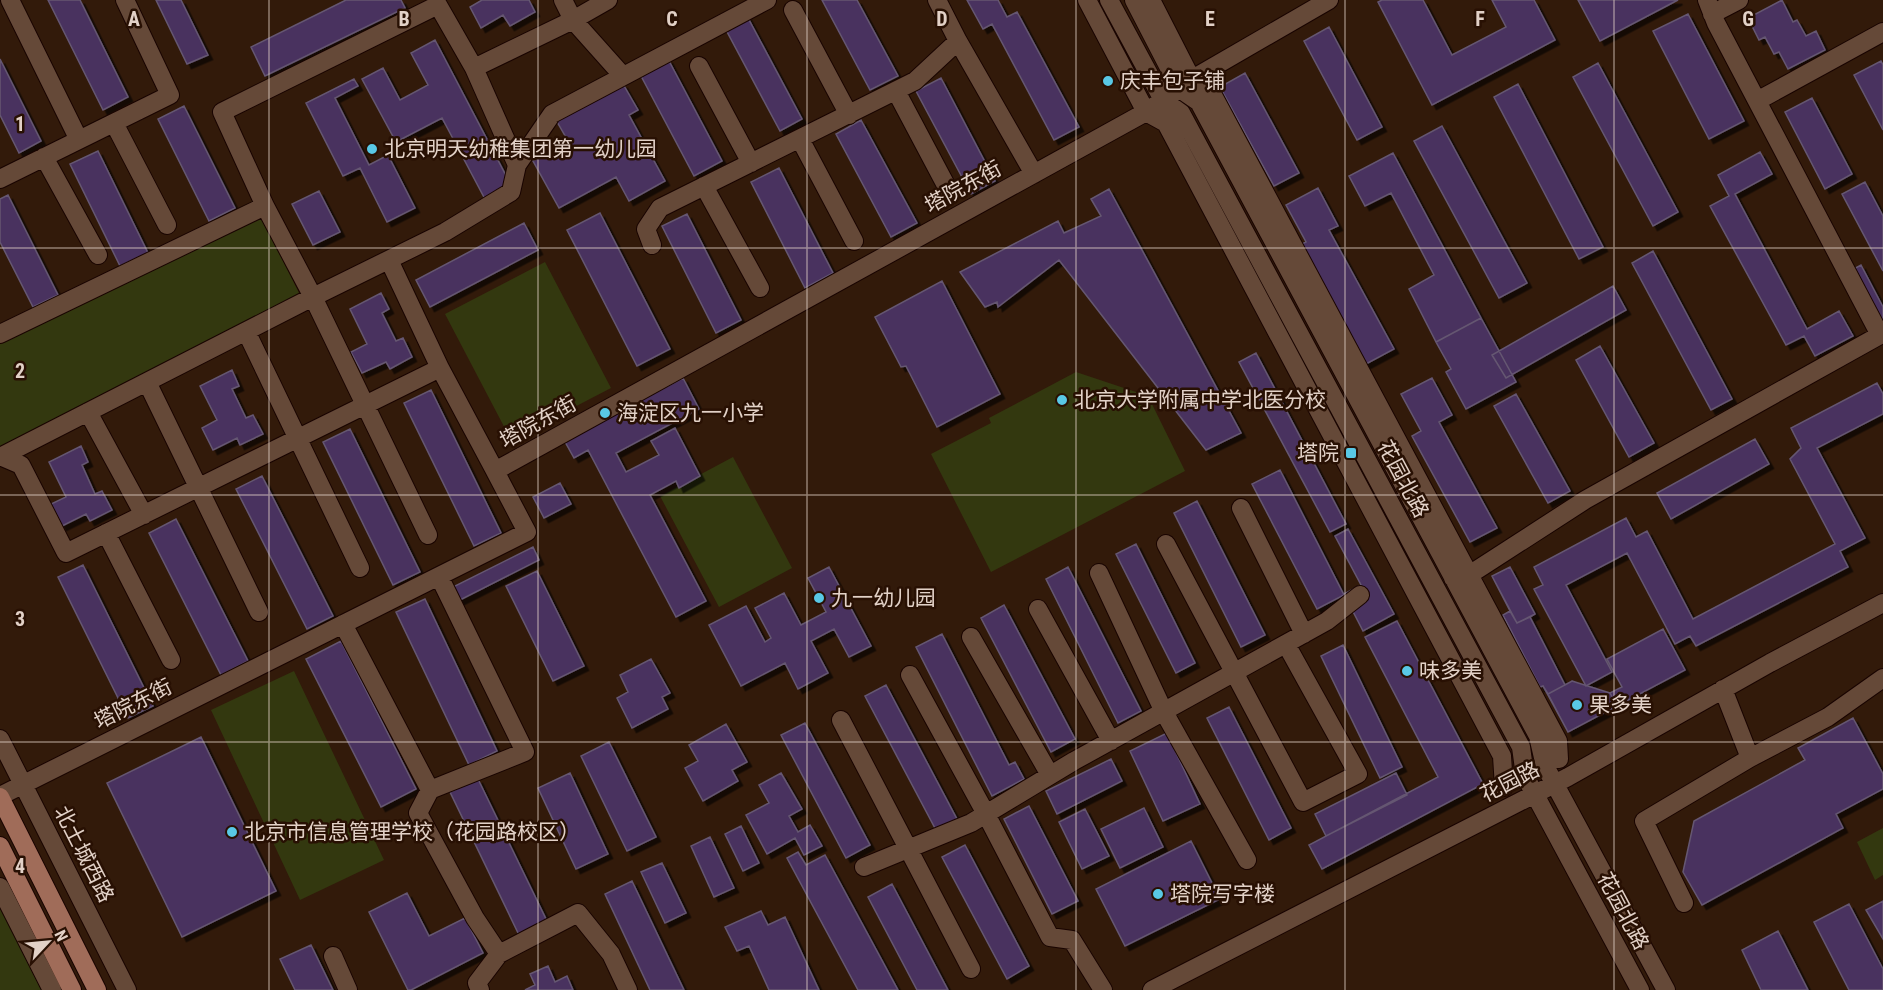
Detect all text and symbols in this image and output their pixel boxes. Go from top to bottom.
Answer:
text: A [128,7,140,31]
text: B [398,7,410,31]
text: C [666,7,678,31]
text: D [936,7,948,31]
text: E [1205,7,1215,31]
text: F [1475,7,1485,31]
text: G [1742,7,1754,31]
place label: 庆丰包子铺 [1120,69,1225,93]
marker: 庆丰包子铺 [1101,74,1115,88]
text: 1 [15,112,25,136]
place label: 北京明天幼稚集团第一幼儿园 [384,137,657,161]
marker: 北京明天幼稚集团第一幼儿园 [365,142,379,156]
street label: 塔院东街 [920,156,1006,218]
text: 2 [15,359,25,383]
place label: 北京大学附属中学北医分校 [1074,388,1326,412]
street label: 塔院东街 [495,391,581,453]
marker: 北京大学附属中学北医分校 [1055,393,1069,407]
place label: 海淀区九一小学 [617,401,764,425]
marker: 海淀区九一小学 [598,406,612,420]
street label: 花园北路 [1373,436,1433,522]
place label: 塔院 [1297,441,1339,465]
marker: 塔院 [1344,446,1358,460]
place label: 九一幼儿园 [831,586,936,610]
marker: 九一幼儿园 [812,591,826,605]
text: 3 [15,607,25,631]
place label: 味多美 [1419,659,1482,683]
marker: 味多美 [1400,664,1414,678]
street label: 塔院东街 [90,674,176,734]
place label: 果多美 [1589,693,1652,717]
marker: 果多美 [1570,698,1584,712]
street label: 花园路 [1476,757,1544,807]
street label: 北土城西路 [49,802,119,906]
place label: 北京市信息管理学校（花园路校区） [244,820,580,844]
marker: 北京市信息管理学校（花园路校区） [225,825,239,839]
text: 4 [15,854,25,878]
street label: 花园北路 [1593,868,1653,954]
place label: 塔院写字楼 [1170,882,1275,906]
marker: 塔院写字楼 [1151,887,1165,901]
north arrow [18,912,78,972]
text: N [50,927,72,944]

